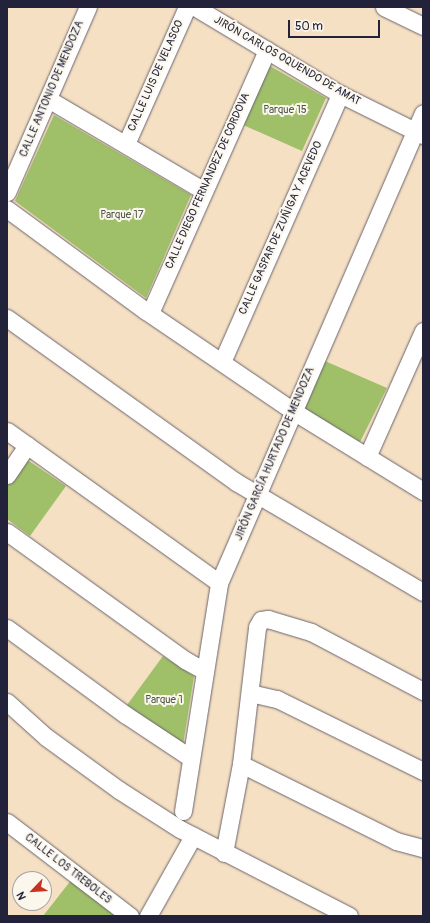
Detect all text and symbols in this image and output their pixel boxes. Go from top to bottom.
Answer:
scale bar [290,12,382,38]
street label: JIRÓN CARLOS OQUENDO DE AMAT [211,13,363,109]
street label: CALLE LUIS DE VELASCO [126,18,186,134]
street label: CALLE ANTONIO DE MENDOZA [17,19,87,159]
text: 50 m [295,19,323,34]
street label: CALLE DIEGO FERNANDEZ DE CORDOVA [163,91,253,271]
park label: Parque 15 [263,103,307,117]
street label: CALLE GASPAR DE ZUÑIGA Y ACEVEDO [237,139,325,317]
park label: Parque 17 [100,208,144,222]
street label: JIRÓN GARCÍA HURTADO DE MENDOZA [232,365,318,543]
park label: Parque 1 [145,693,183,707]
street label: CALLE LOS TREBOLES [22,831,114,907]
north arrow [12,871,52,911]
text: N [14,890,29,902]

